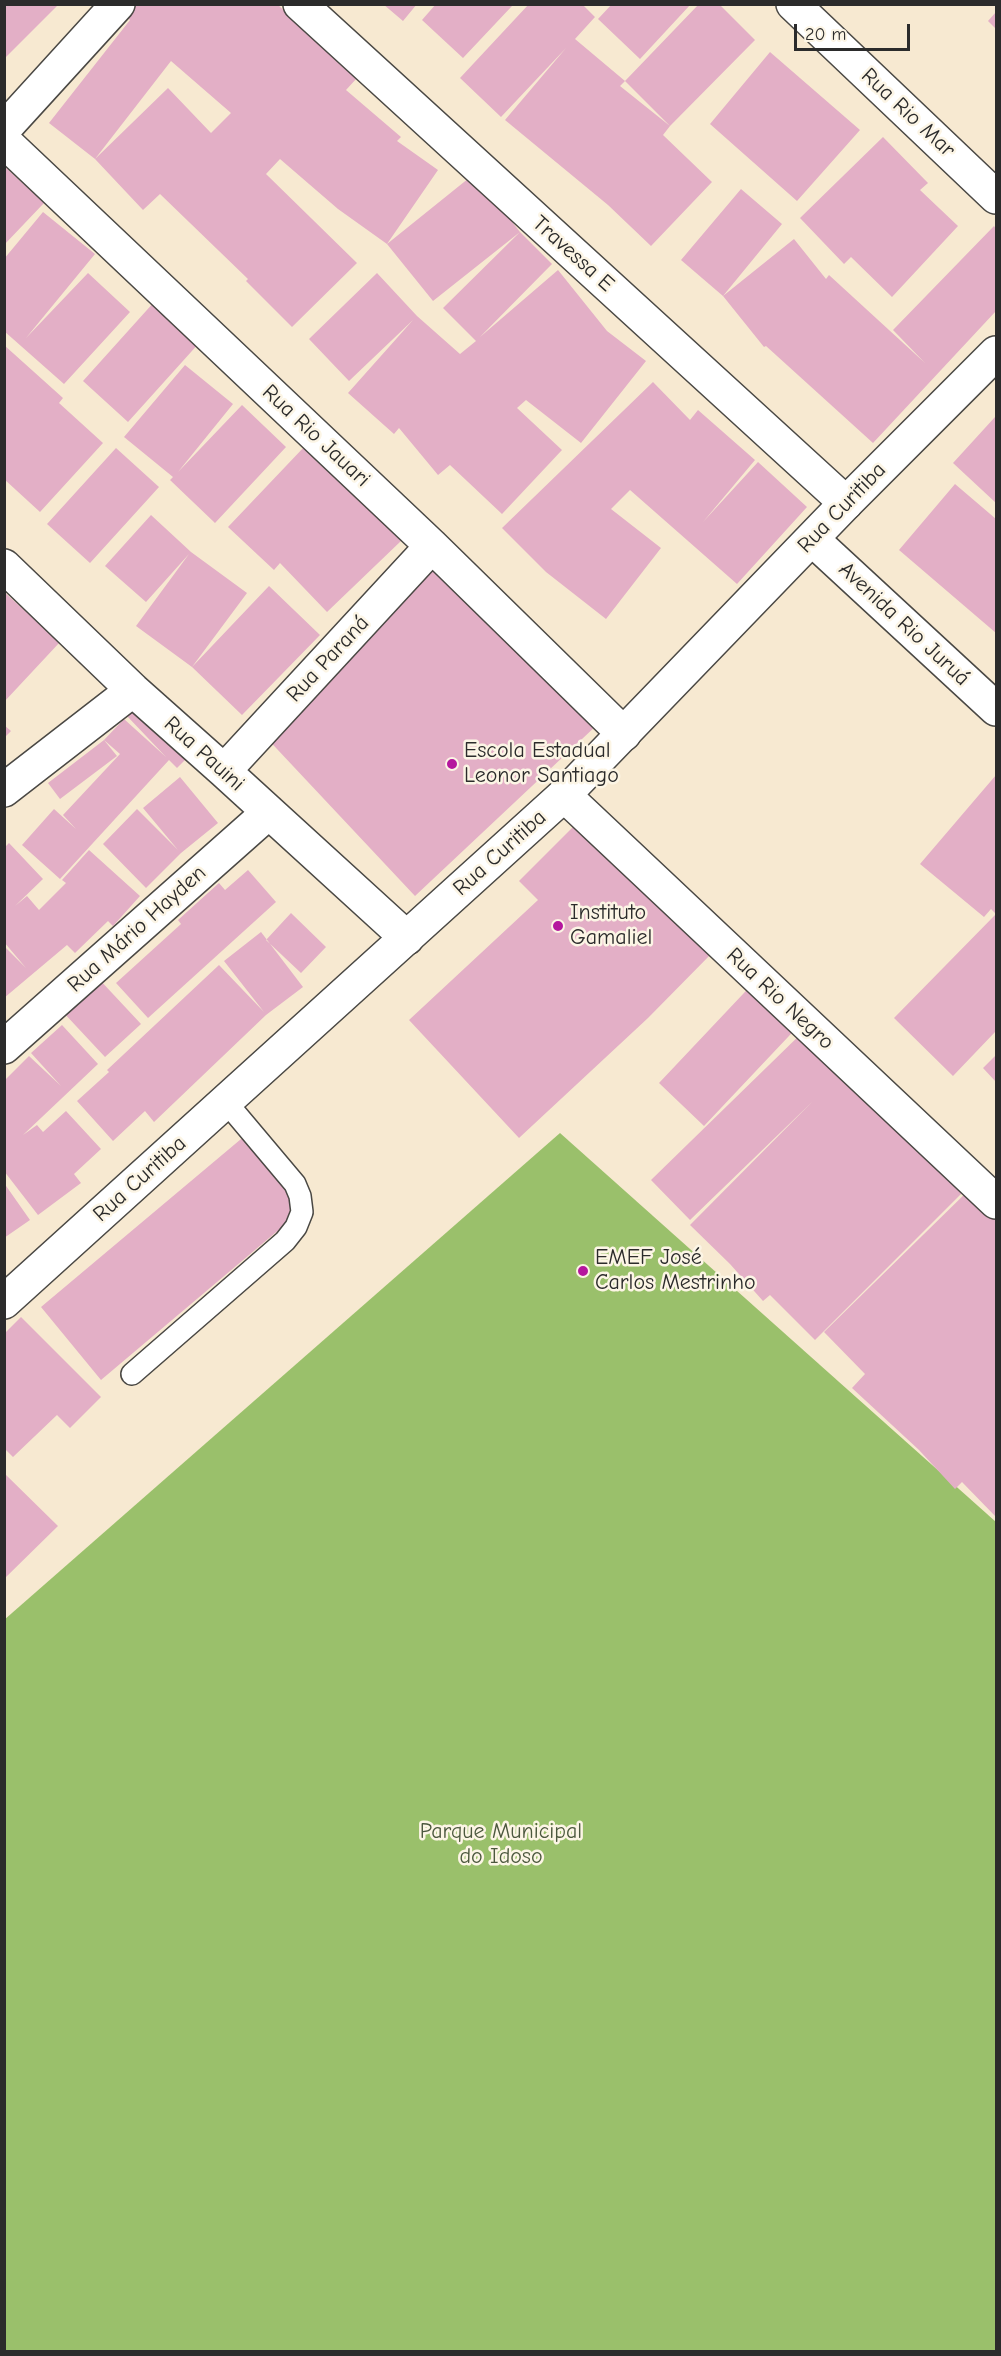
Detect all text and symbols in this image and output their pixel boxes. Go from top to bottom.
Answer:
scale bar [797,12,912,50]
text: 20 m [805,24,846,45]
street label: Rua Rio Mar [856,63,960,163]
street label: Travessa E [527,210,619,298]
street label: Rua Rio Jauari [257,379,375,493]
street label: Rua Curitiba [792,457,892,559]
street label: Avenida Rio Juruá [833,556,975,692]
street label: Rua Paraná [281,610,375,708]
street label: Rua Pauini [158,711,250,797]
place label: Escola Estadual Leonor Santiago [464,738,619,790]
marker: Escola Estadual Leonor Santiago [445,757,459,771]
street label: Rua Curitiba [448,804,552,902]
street label: Rua Mário Hayden [62,860,212,998]
place label: Instituto Gamaliel [570,900,652,951]
marker: Instituto Gamaliel [551,919,565,933]
street label: Rua Rio Negro [721,943,839,1055]
street label: Rua Curitiba [88,1130,192,1228]
place label: EMEF José Carlos Mestrinho [595,1245,756,1296]
marker: EMEF José Carlos Mestrinho [576,1264,590,1278]
park label: Parque Municipal do Idoso [420,1819,582,1870]

